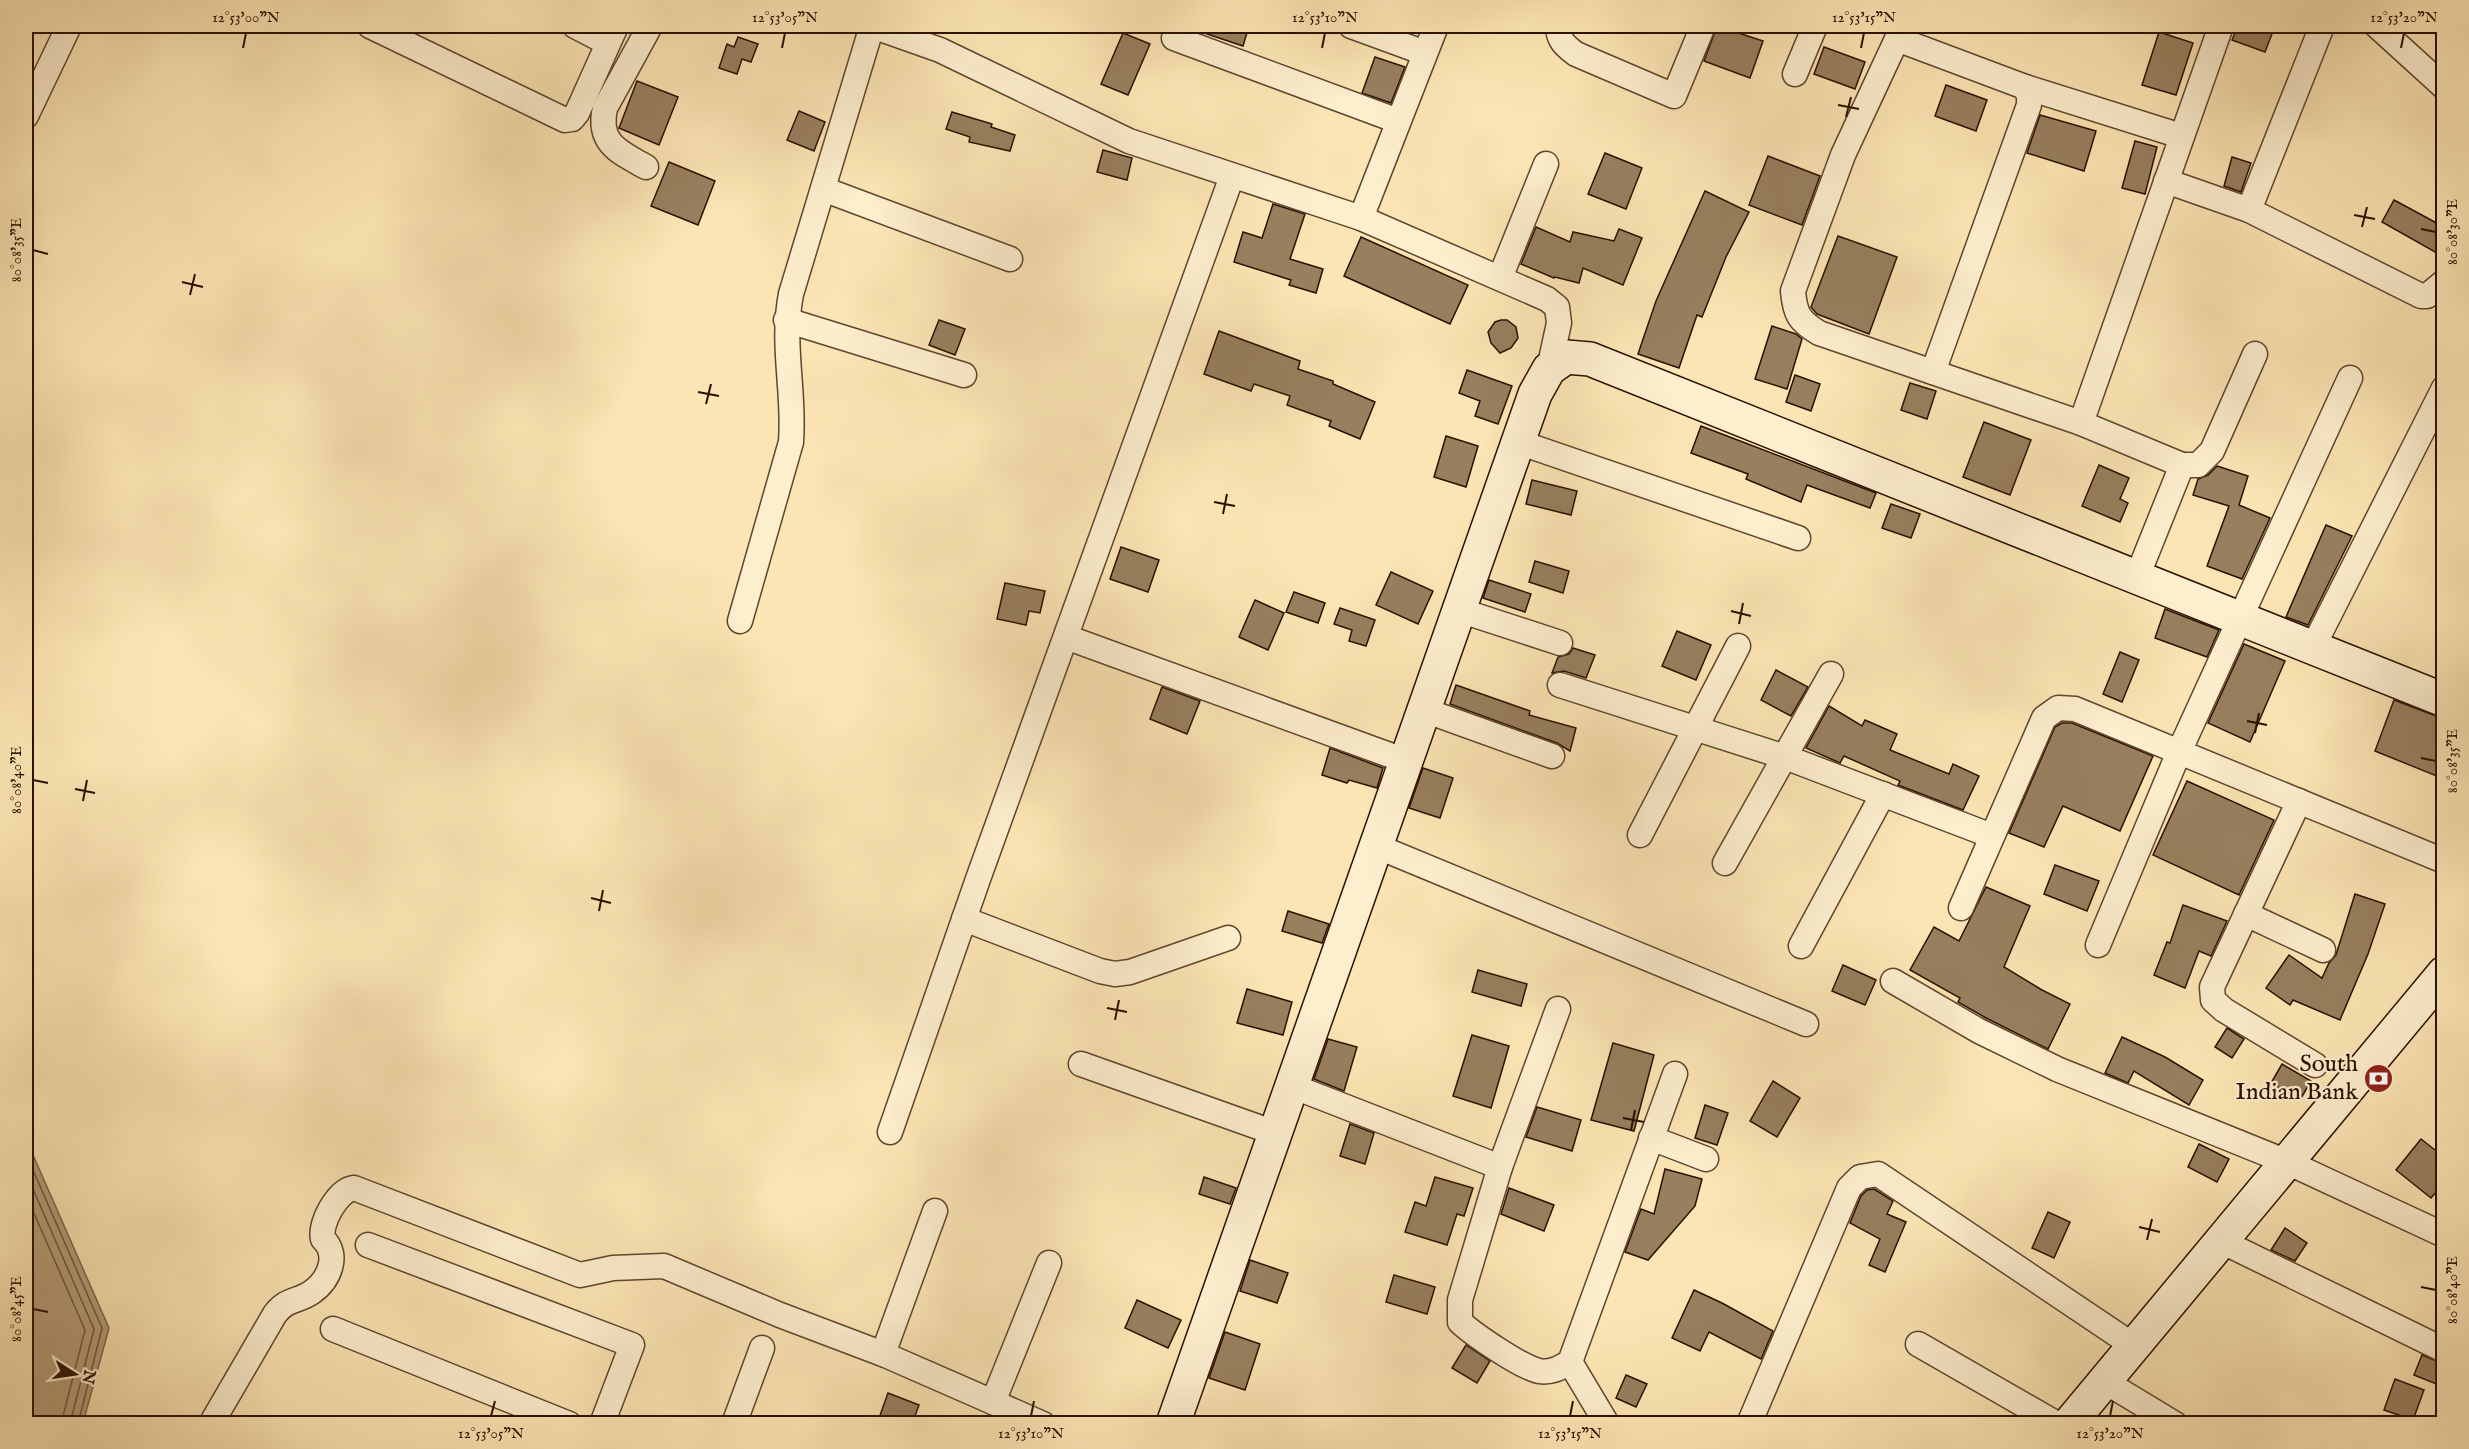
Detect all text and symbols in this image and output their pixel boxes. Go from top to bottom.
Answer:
text: 12°53'00"N [212,8,280,27]
text: 12°53'05"N [752,8,818,27]
text: 12°53'10"N [1292,8,1358,27]
text: 12°53'15"N [1832,8,1896,27]
text: 12°53'20"N [2370,8,2438,27]
text: 80°08'30"E [2443,199,2462,265]
text: 80°08'35"E [7,218,26,282]
text: 80°08'35"E [2443,729,2462,793]
text: 80°08'40"E [7,746,26,814]
place label: South Indian Bank [2235,1049,2358,1108]
bank icon: South Indian Bank [2363,1062,2395,1094]
text: 80°08'40"E [2443,1256,2462,1324]
text: 80°08'45"E [7,1276,26,1342]
north arrow [45,1344,105,1404]
text: N [76,1367,99,1386]
text: 12°53'05"N [458,1424,524,1443]
text: 12°53'10"N [998,1424,1064,1443]
text: 12°53'15"N [1538,1424,1602,1443]
text: 12°53'20"N [2076,1424,2144,1443]

